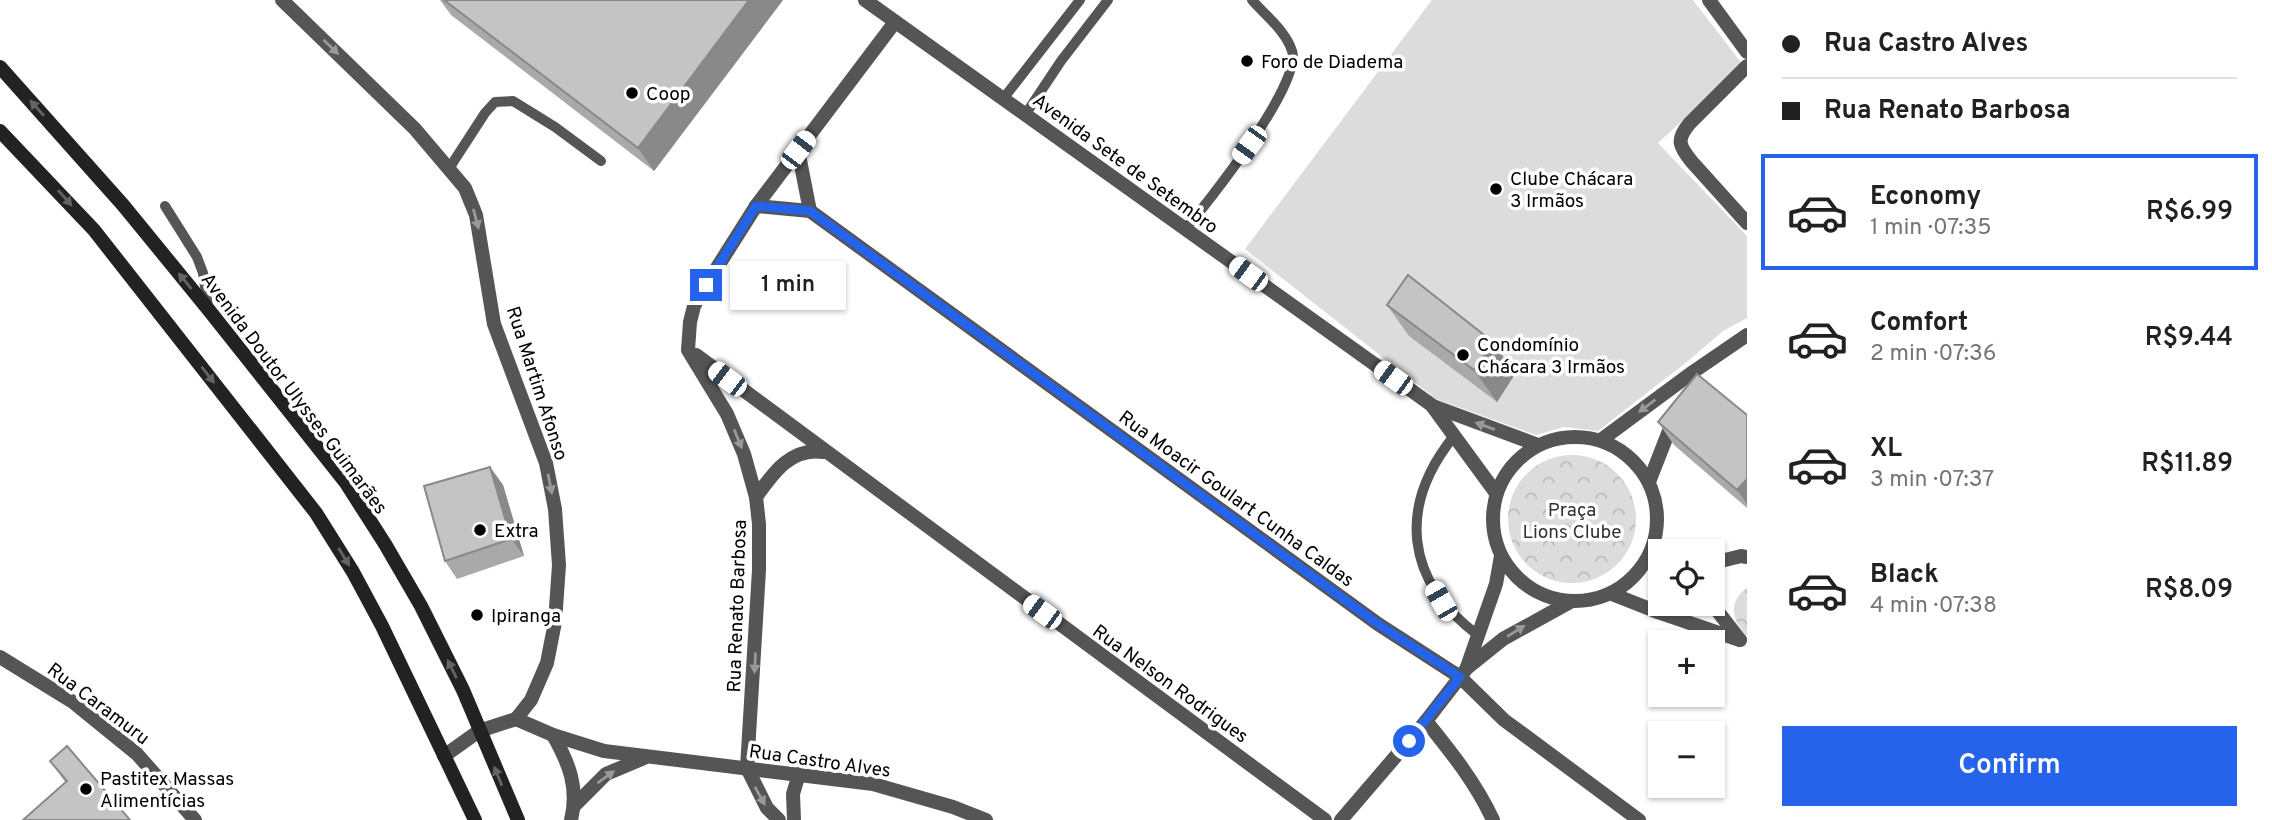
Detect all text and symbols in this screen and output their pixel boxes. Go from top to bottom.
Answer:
text: Rua Castro Alves [1824,28,2028,61]
one-way arrow [322,39,339,55]
place label: Foro de Diadema [1261,51,1403,75]
marker: Foro de Diadema [1239,53,1255,69]
place label: Coop [646,83,691,107]
marker: Coop [624,85,640,101]
street label: Avenida Sete de Setembro [1027,89,1222,240]
text: Rua Renato Barbosa [1824,95,2071,128]
one-way arrow [29,100,45,117]
car [1229,122,1270,168]
car [777,127,820,173]
place label: Clube Chácara 3 Irmãos [1510,168,1633,214]
marker: Clube Chácara 3 Irmãos [1488,181,1504,197]
icon: car [1786,181,1849,244]
text: Economy [1870,181,1981,214]
one-way arrow [56,189,72,206]
text: R$6.99 [2146,196,2233,229]
one-way arrow [471,208,482,230]
text: 1 min · 07:35 [1870,214,1992,243]
car [1225,253,1272,295]
callout: 1 min [730,260,846,310]
street label: Avenida Doutor Ulysses Guimarães [195,269,392,520]
route end [690,269,722,301]
text: 1 min [761,271,815,300]
one-way arrow [178,272,193,289]
street label: Rua Martim Afonso [500,303,572,464]
icon: car [1786,307,1849,370]
text: Comfort [1870,307,1968,340]
text: R$9.44 [2145,322,2233,355]
place label: Condomínio Chácara 3 Irmãos [1477,334,1625,380]
text: 2 min · 07:36 [1870,340,1996,369]
marker: Condomínio Chácara 3 Irmãos [1455,347,1471,363]
car [1370,357,1417,399]
car [704,358,751,400]
one-way arrow [200,365,215,383]
one-way arrow [1638,399,1656,413]
street label: Rua Moacir Goulart Cunha Caldas [1113,406,1358,593]
one-way arrow [1475,420,1496,431]
one-way arrow [732,429,743,450]
icon: car [1786,433,1849,496]
text: XL [1870,433,1902,466]
text: R$11.89 [2141,448,2233,481]
text: 3 min · 07:37 [1870,466,1994,495]
one-way arrow [544,473,555,495]
park label: Praça Lions Clube [1522,499,1622,545]
street label: Rua Renato Barbosa [723,519,753,693]
place label: Extra [494,520,538,544]
marker: Extra [472,522,488,538]
map controls [1648,539,1725,798]
button: locate [1648,539,1725,616]
one-way arrow [337,547,350,566]
icon: car [1786,559,1849,622]
text: Black [1870,559,1939,592]
text: R$8.09 [2145,574,2233,607]
car [1422,578,1461,624]
car [1019,591,1066,633]
text: 4 min · 07:38 [1870,592,1997,621]
place label: Ipiranga [491,605,561,629]
marker: Ipiranga [469,607,485,623]
street label: Rua Nelson Rodrigues [1087,620,1252,749]
one-way arrow [1506,625,1526,638]
button: + [1648,630,1725,707]
one-way arrow [749,652,760,674]
street label: Rua Caramuru [42,658,154,751]
one-way arrow [446,659,457,679]
button: − [1648,721,1725,798]
route start [1393,725,1425,757]
button: Confirm [1782,726,2237,806]
street label: Rua Castro Alves [747,740,892,784]
one-way arrow [492,765,503,786]
place label: Pastitex Massas Alimentícias [100,768,234,814]
one-way arrow [597,770,615,784]
marker: Pastitex Massas Alimentícias [78,781,94,797]
one-way arrow [754,786,766,806]

